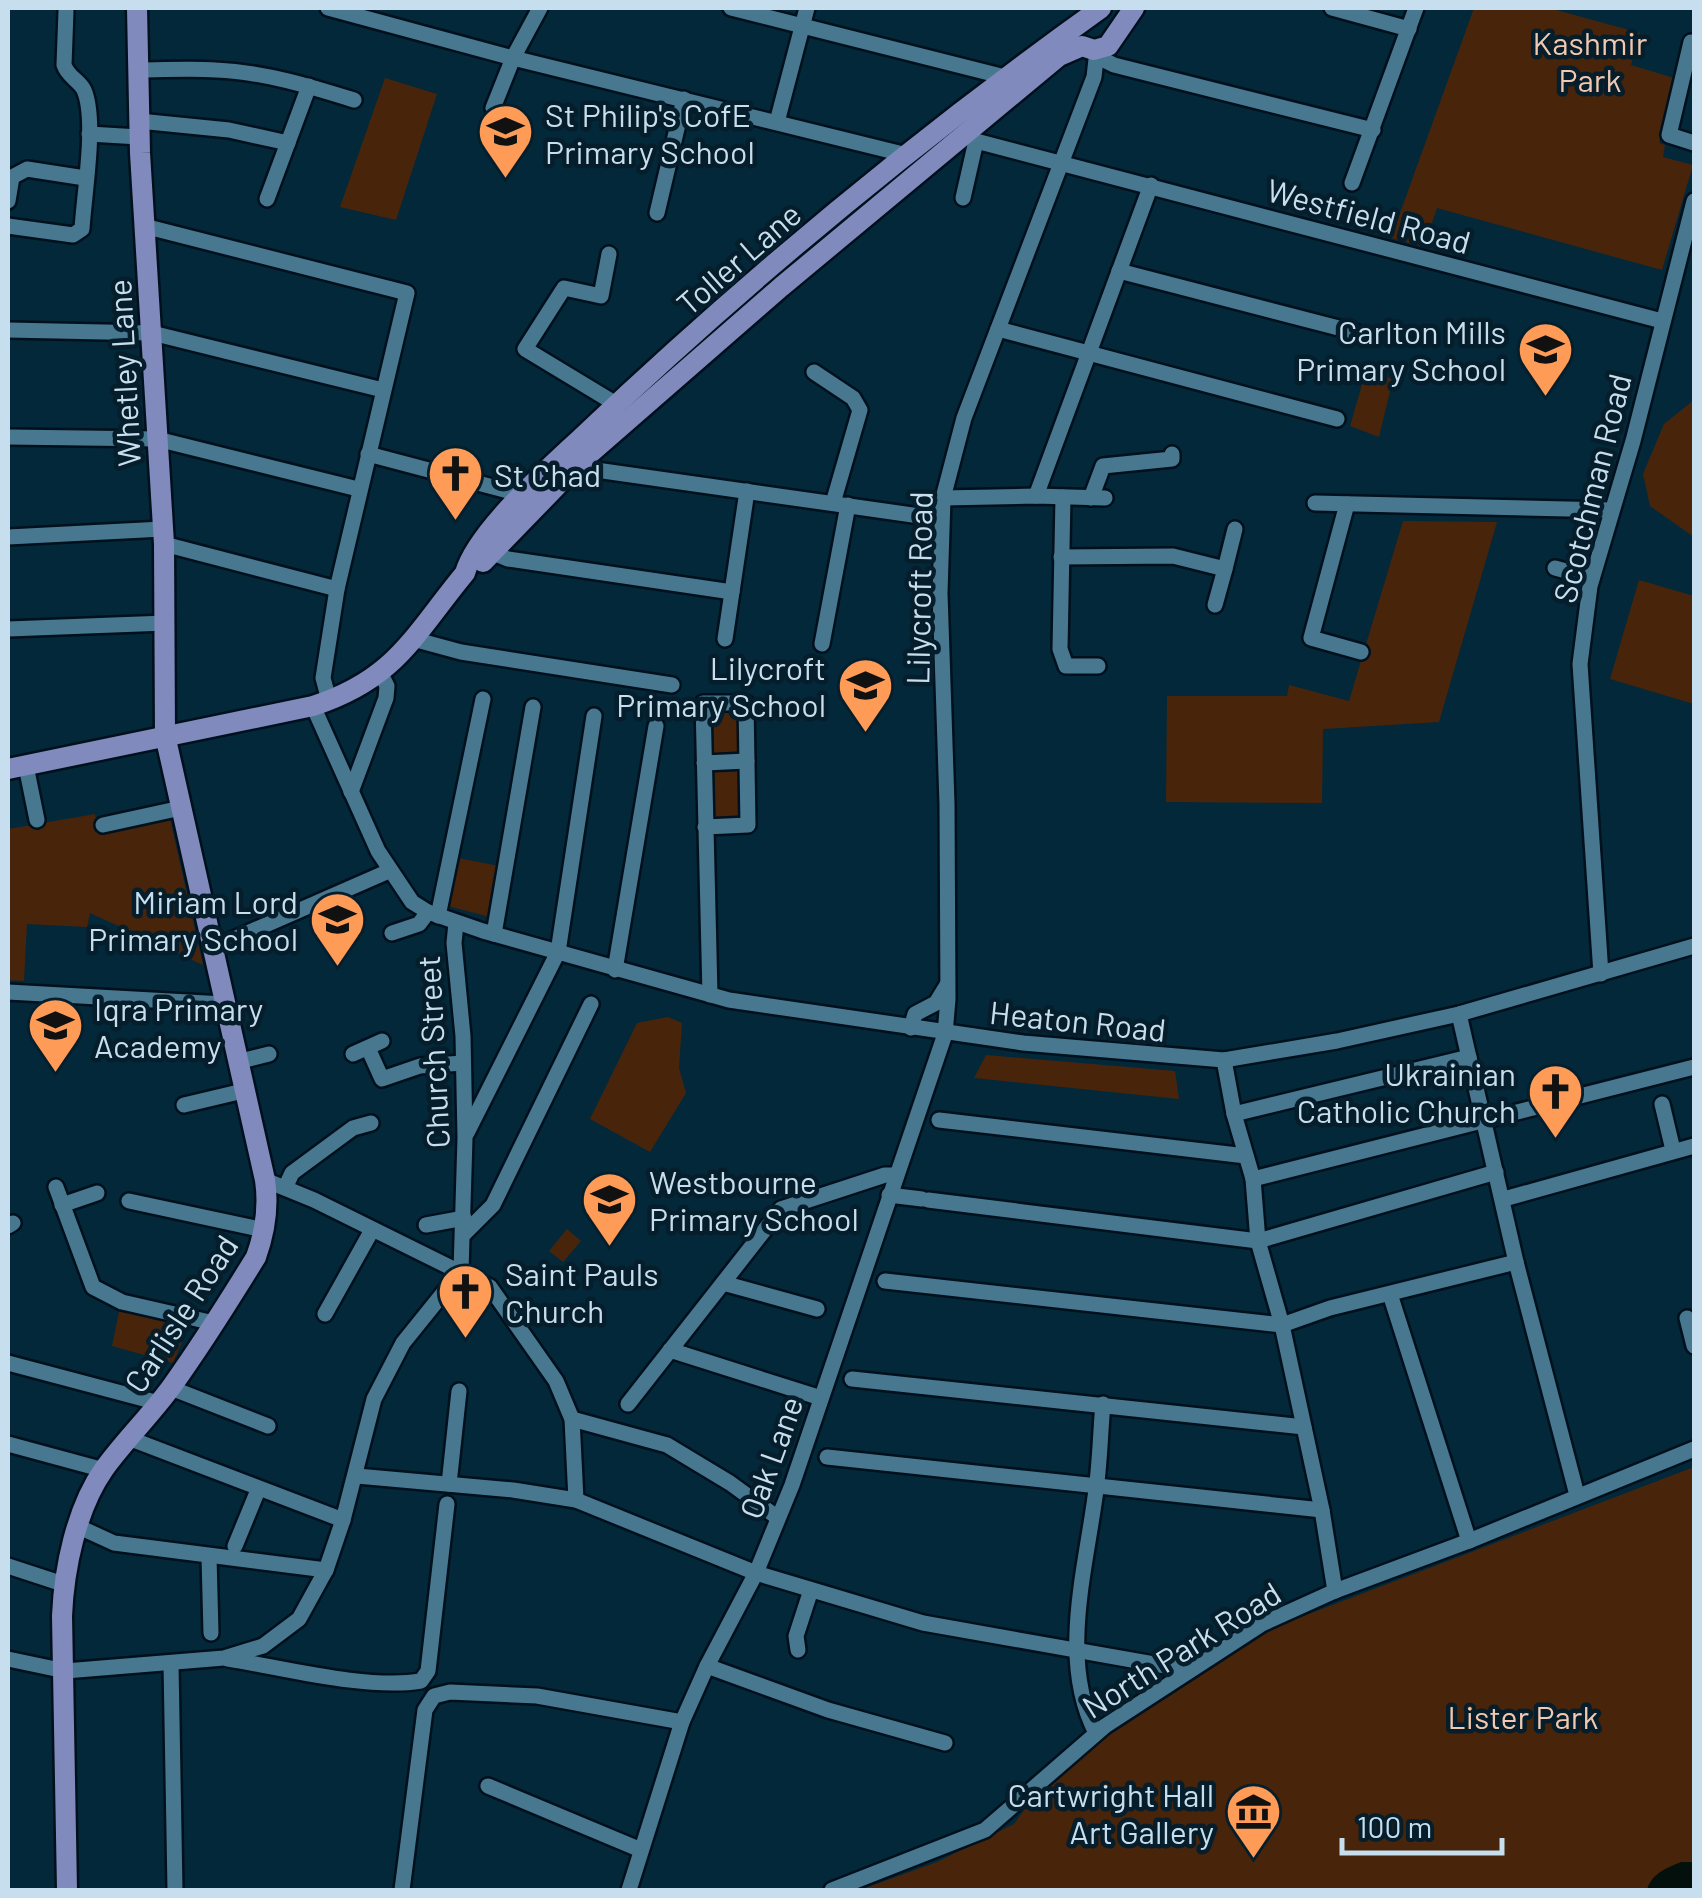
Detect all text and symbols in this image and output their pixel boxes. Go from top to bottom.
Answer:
park label: Kashmir Park [1533,23,1648,98]
place label: St Philip's CofE Primary School [545,95,755,170]
school or university icon: St Philip's CofE Primary School [476,102,536,181]
street label: Westfield Road [1263,170,1475,260]
street label: Toller Lane [668,194,808,322]
street label: Whetley Lane [99,278,147,468]
place label: Carlton Mills Primary School [1296,312,1506,387]
school or university icon: Carlton Mills Primary School [1515,319,1575,398]
street label: Scotchman Road [1544,370,1638,606]
church icon: St Chad [425,444,485,523]
place label: St Chad [494,455,601,493]
street label: Lilycroft Road [897,491,939,685]
place label: Lilycroft Primary School [616,648,826,723]
school or university icon: Lilycroft Primary School [835,655,895,734]
place label: Miriam Lord Primary School [88,882,298,957]
school or university icon: Miriam Lord Primary School [307,889,367,968]
street label: Church Street [408,955,456,1149]
place label: Iqra Primary Academy [94,989,263,1064]
street label: Heaton Road [988,992,1168,1048]
school or university icon: Iqra Primary Academy [25,996,85,1075]
place label: Ukrainian Catholic Church [1297,1054,1516,1129]
church icon: Ukrainian Catholic Church [1525,1061,1585,1140]
place label: Westbourne Primary School [649,1162,859,1237]
school or university icon: Westbourne Primary School [580,1169,640,1248]
street label: Carlisle Road [115,1227,245,1399]
place label: Saint Pauls Church [505,1254,659,1329]
church icon: Saint Pauls Church [436,1261,496,1340]
street label: Oak Lane [730,1391,810,1523]
street label: North Park Road [1075,1573,1287,1725]
park label: Lister Park [1448,1697,1598,1735]
place label: Cartwright Hall Art Gallery [1007,1775,1214,1850]
museum icon: Cartwright Hall Art Gallery [1223,1782,1283,1861]
scale bar [1342,1793,1502,1855]
text: 100 m [1357,1808,1432,1844]

